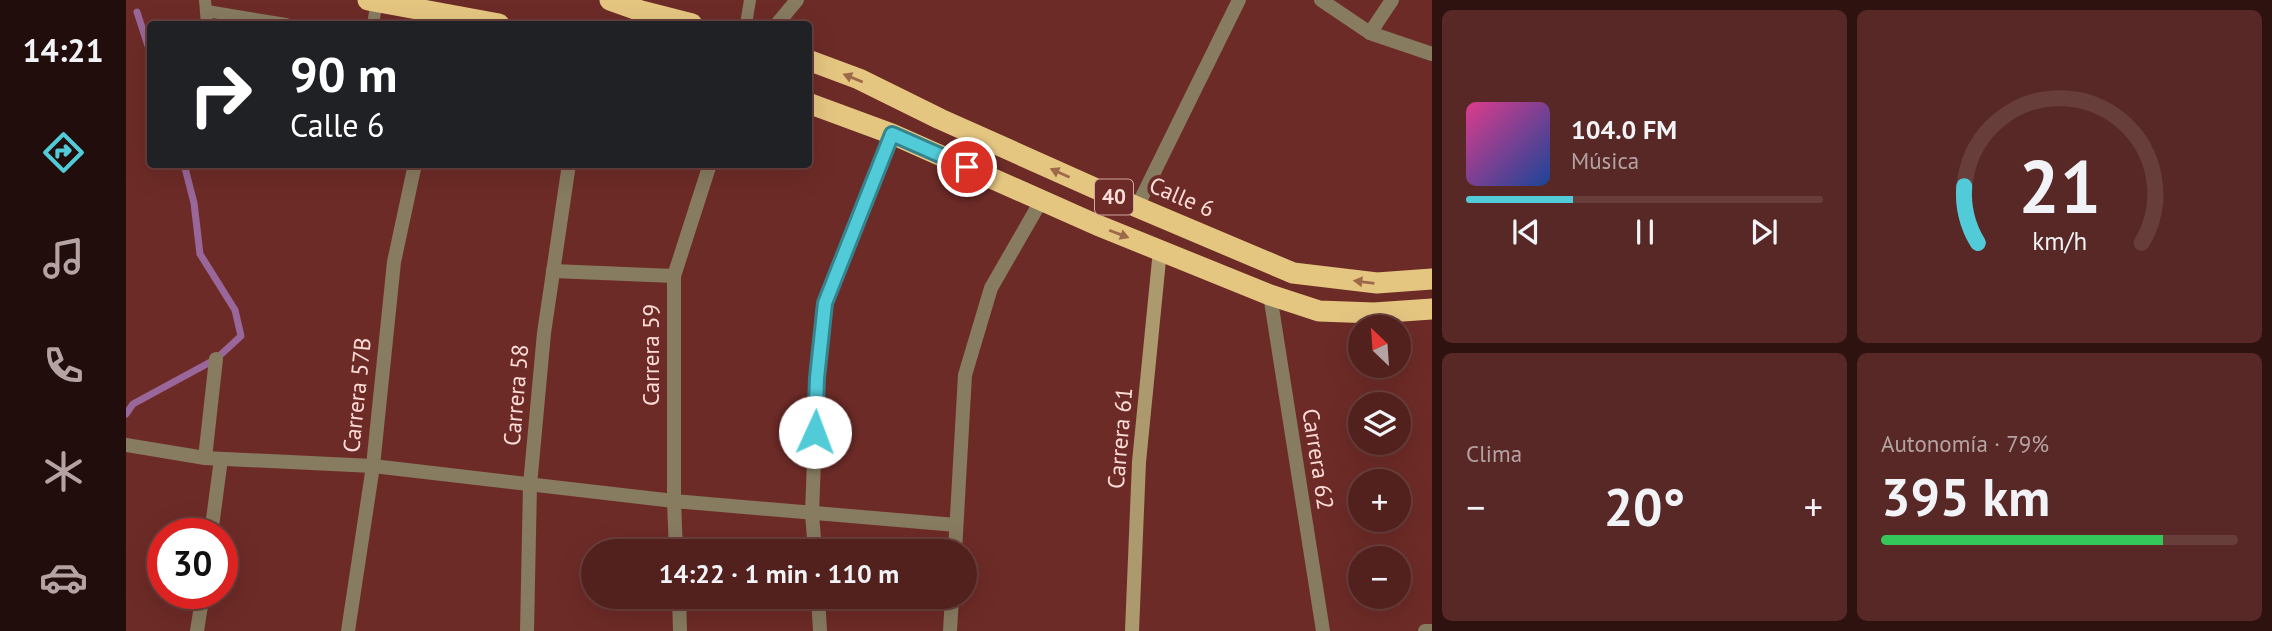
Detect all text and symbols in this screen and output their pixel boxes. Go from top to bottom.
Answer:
text: 14:21 [22,29,104,71]
text: 90 m [290,42,397,106]
icon: right [175,49,266,140]
one-way arrow [843,72,864,83]
text: Calle 6 [290,104,385,146]
text: 104.0 FM [1571,113,1677,146]
icon: directions [39,128,88,177]
pin [937,137,997,197]
text: 21 [2018,139,2101,233]
text: Música [1571,146,1639,175]
icon: arrive [948,148,986,186]
one-way arrow [1050,167,1070,179]
street label: Calle 6 [1145,170,1219,223]
road number: 40 [1095,180,1133,214]
icon: previous [1507,213,1545,251]
icon: pause [1626,213,1664,251]
icon: next [1745,213,1783,251]
text: km/h [2032,225,2087,257]
one-way arrow [1109,229,1130,240]
icon: music [39,234,88,283]
one-way arrow [1353,276,1375,287]
street label: Carrera 59 [636,304,665,406]
north arrow [1348,315,1410,378]
map controls [1348,315,1411,609]
street label: Carrera 57B [336,336,377,454]
icon: phone [39,341,88,390]
street label: Carrera 58 [497,343,534,447]
street label: Carrera 61 [1101,386,1138,490]
button: layers [1348,392,1411,455]
position arrow [778,395,852,469]
street label: Carrera 62 [1296,406,1341,512]
text: Autonomía · 79% [1881,429,2049,458]
text: Clima [1466,439,1522,468]
icon: climate [39,447,88,496]
text: 395 km [1881,463,2050,530]
button: + [1348,469,1411,532]
text: 20° [1604,473,1685,540]
text: − [1466,482,1485,531]
text: + [1804,482,1823,531]
speed limit sign: 30 [147,518,238,609]
button: − [1348,546,1411,609]
icon: car [39,553,88,602]
text: 14:22 · 1 min · 110 m [659,557,899,590]

